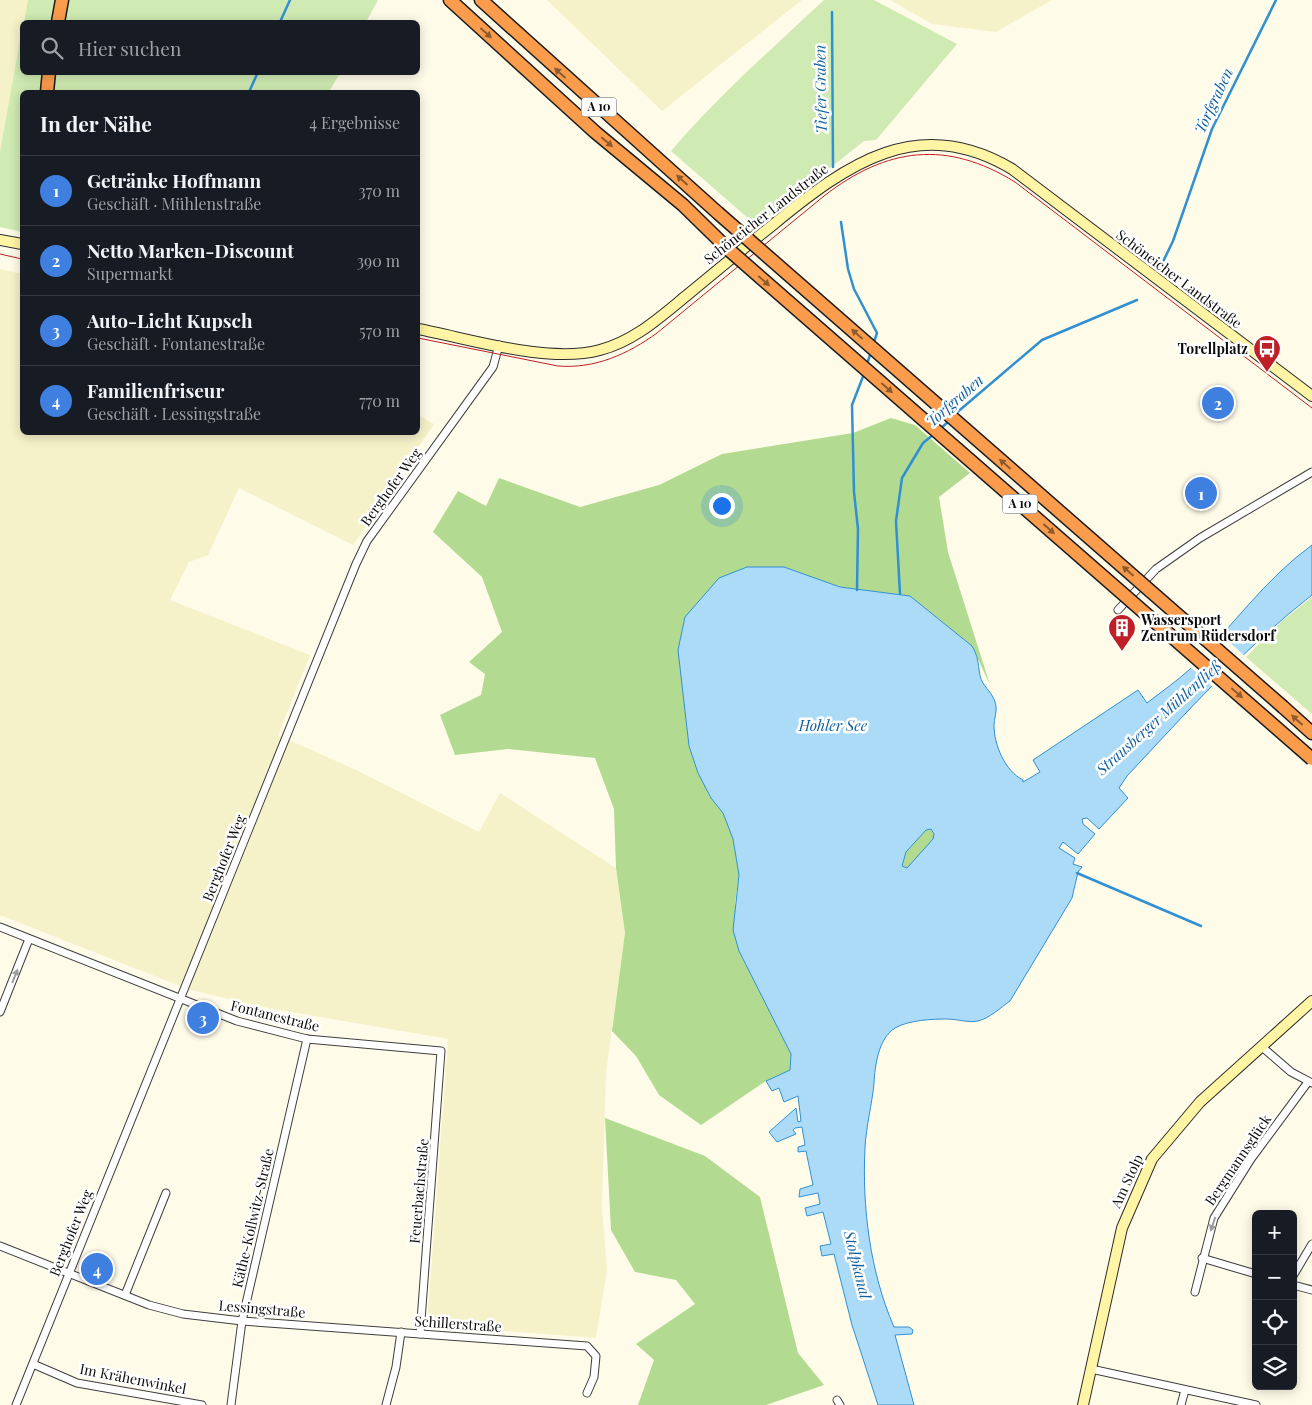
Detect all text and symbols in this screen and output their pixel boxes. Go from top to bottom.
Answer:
search box [20,20,420,75]
one-way arrow [480,27,492,39]
icon: search [38,34,66,62]
text: Hier suchen [78,35,181,61]
water label: Tiefer Graben [809,44,831,134]
water label: Torfgraben [1189,65,1237,137]
one-way arrow [554,67,567,78]
road number: A 10 [582,98,616,116]
text: In der Nähe [40,109,152,137]
text: 4 Ergebnisse [309,112,400,133]
one-way arrow [600,136,613,147]
street label: Schöneicher Landstraße [700,159,832,268]
text: Getränke Hoffmann [87,167,261,193]
one-way arrow [675,175,688,186]
text: 1 [53,180,59,201]
text: 370 m [358,180,400,201]
text: Geschäft · Mühlenstraße [87,193,261,214]
street label: Schöneicher Landstraße [1113,225,1246,332]
text: Netto Marken-Discount [87,237,294,263]
text: 2 [52,250,60,271]
text: 390 m [357,250,400,271]
text: Supermarkt [87,263,173,284]
one-way arrow [758,275,771,286]
text: Auto-Licht Kupsch [87,307,253,333]
text: 3 [52,320,60,341]
text: 570 m [359,320,400,341]
one-way arrow [851,328,863,340]
text: Geschäft · Fontanestraße [87,333,265,354]
bus stop icon: Torellplatz [1252,334,1282,373]
place label: Torellplatz [1178,339,1248,358]
water label: Torfgraben [921,370,987,431]
text: Familienfriseur [87,377,224,403]
one-way arrow [880,382,893,393]
pin: 2 [1202,384,1234,422]
text: 4 [52,390,60,411]
text: 770 m [359,390,400,411]
text: Geschäft · Lessingstraße [87,403,261,424]
street label: Berghofer Weg [356,443,426,529]
one-way arrow [1000,458,1012,470]
pin: 1 [1185,474,1217,512]
your location [709,493,735,519]
road number: A 10 [1002,494,1038,514]
one-way arrow [1042,523,1054,535]
one-way arrow [1122,565,1134,577]
place label: Wassersport Zentrum Rüdersdorf [1140,610,1276,645]
building icon: Wassersport Zentrum Rüdersdorf [1107,613,1137,652]
water label: Strausberger Mühlenfließ [1091,656,1225,780]
one-way arrow [1230,688,1243,699]
one-way arrow [1292,714,1304,726]
water label: Hohler See [798,715,868,735]
street label: Berghofer Weg [198,811,250,904]
one-way arrow [12,968,19,983]
street label: Fontanestraße [229,995,321,1036]
pin: 3 [187,999,219,1037]
street label: Bergmannsglück [1200,1110,1275,1209]
street label: Feuerbachstraße [404,1138,433,1244]
street label: Käthe-Kollwitz-Straße [227,1146,278,1289]
street label: Am Stolp [1105,1151,1147,1212]
street label: Berghofer Weg [45,1186,97,1279]
map controls [1252,1210,1297,1390]
button: + [1252,1210,1297,1255]
one-way arrow [1208,1217,1216,1232]
water label: Stolpkanal [840,1228,876,1302]
pin: 4 [81,1250,113,1288]
button: − [1252,1255,1297,1300]
street label: Lessingstraße [218,1295,306,1322]
button: locate [1252,1300,1297,1345]
street label: Schillerstraße [414,1311,502,1336]
button: layers [1252,1345,1297,1390]
street label: Im Krähenwinkel [78,1359,188,1398]

